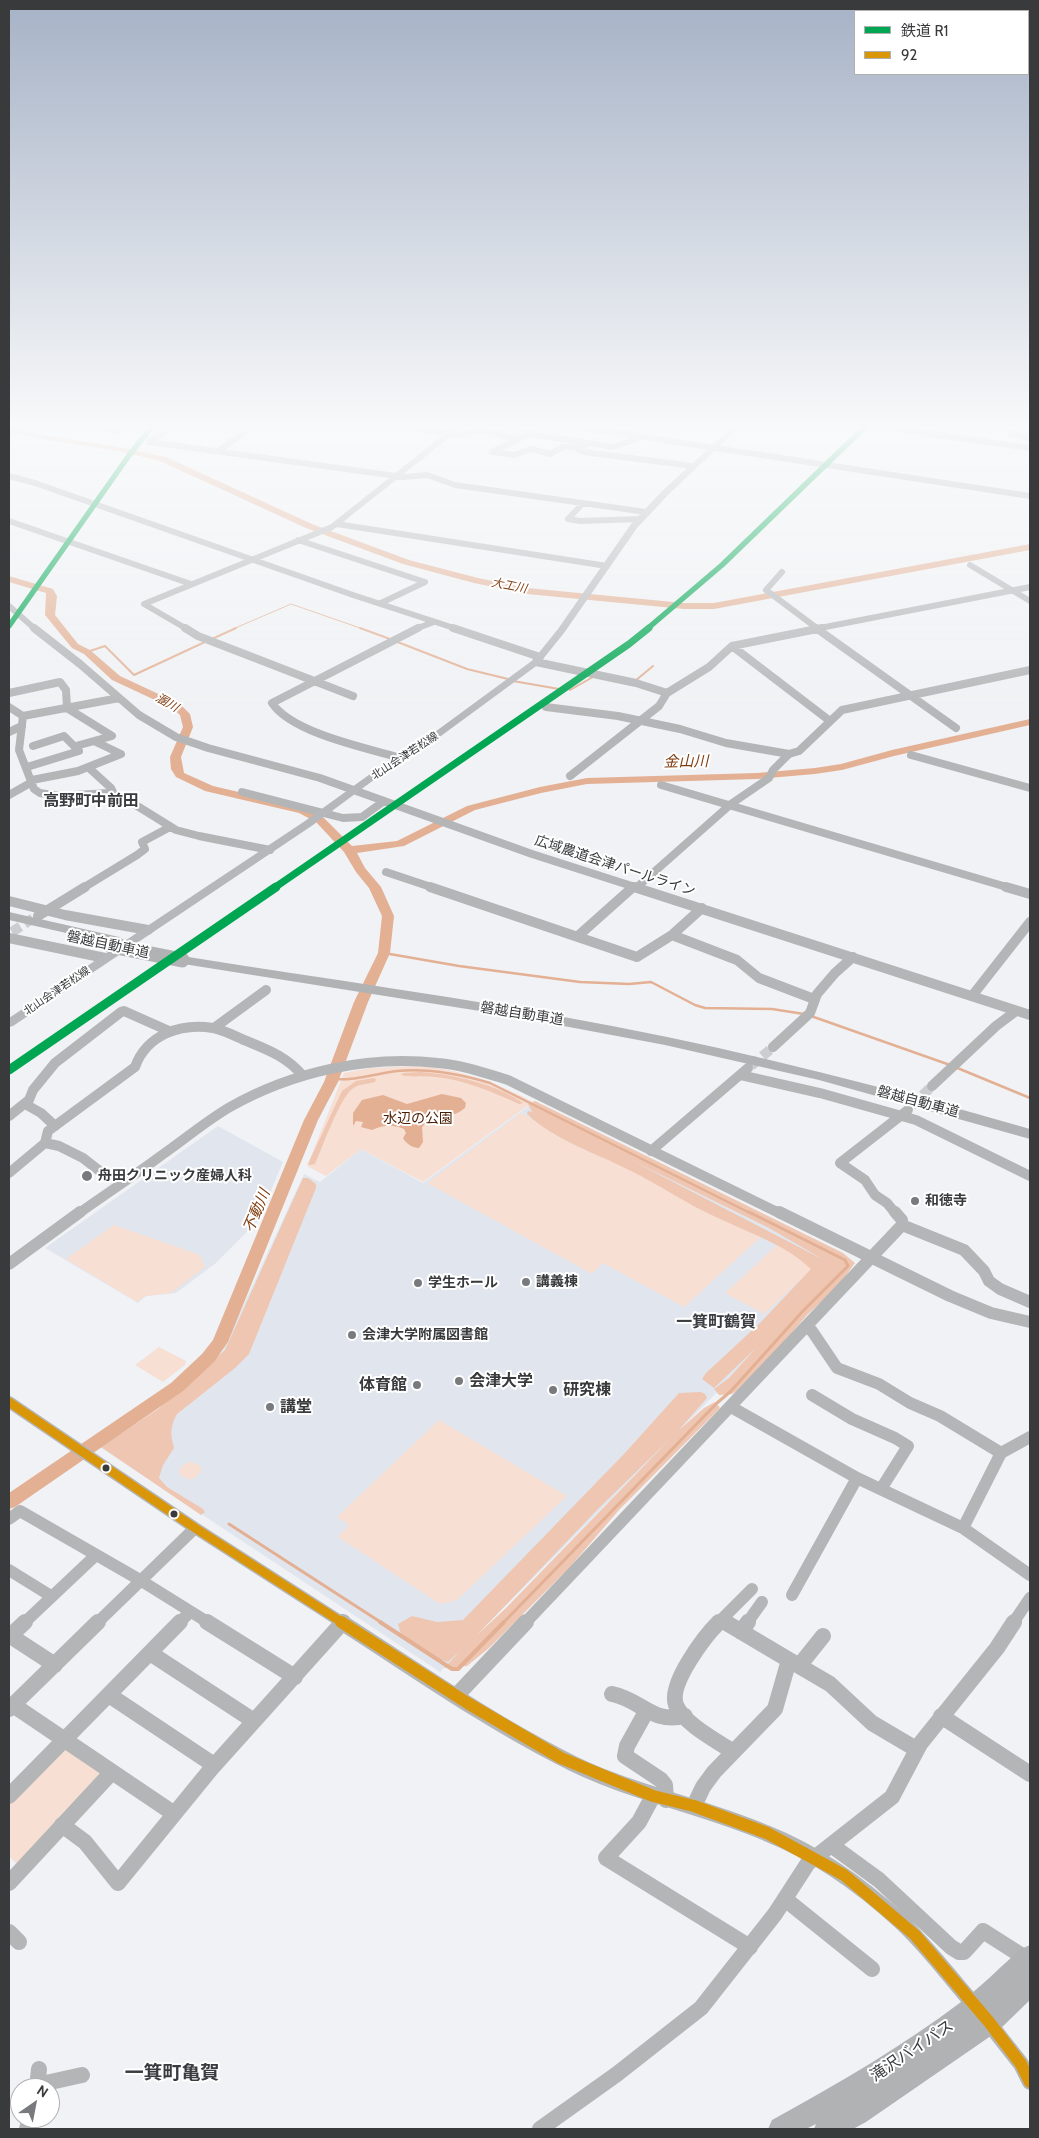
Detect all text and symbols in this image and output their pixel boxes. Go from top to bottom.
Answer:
legend [854,10,1029,75]
text: 鉄道 R1 [901,22,948,40]
text: 92 [901,46,917,64]
water label: 大工川 [490,575,528,597]
water label: 溷川 [153,691,181,715]
street label: 北山会津若松線 [369,729,441,783]
water label: 金山川 [663,753,709,771]
district label: 高野町中前田 [43,791,139,811]
street label: 広域農道会津パールライン [533,832,697,900]
street label: 磐越自動車道 [65,928,151,962]
street label: 北山会津若松線 [21,964,93,1018]
street label: 磐越自動車道 [479,999,565,1029]
street label: 磐越自動車道 [875,1083,961,1121]
park label: 水辺の公園 [383,1111,453,1127]
place label: 舟田クリニック産婦人科 [98,1168,252,1184]
marker: 舟田クリニック産婦人科 [80,1169,94,1183]
water label: 不動川 [240,1187,274,1235]
place label: 和徳寺 [925,1193,967,1209]
marker: 和徳寺 [909,1195,921,1207]
place label: 講義棟 [536,1274,578,1290]
place label: 学生ホール [428,1275,498,1291]
marker: 講義棟 [520,1276,532,1288]
marker: 学生ホール [412,1277,424,1289]
district label: 一箕町鶴賀 [676,1312,756,1332]
place label: 会津大学附属図書館 [362,1327,488,1343]
marker: 会津大学附属図書館 [346,1329,358,1341]
place label: 会津大学 [469,1371,533,1391]
place label: 体育館 [359,1375,407,1395]
marker: 会津大学 [453,1375,465,1387]
marker: 体育館 [411,1379,423,1391]
place label: 研究棟 [563,1380,611,1400]
marker: 研究棟 [547,1384,559,1396]
place label: 講堂 [280,1397,312,1417]
marker: 講堂 [264,1401,276,1413]
unlabelled marker [101,1463,111,1473]
unlabelled marker [169,1509,179,1519]
street label: 滝沢バイパス [867,2016,957,2086]
district label: 一箕町亀賀 [125,2062,219,2084]
north arrow [10,2078,60,2128]
text: N [34,2081,52,2102]

